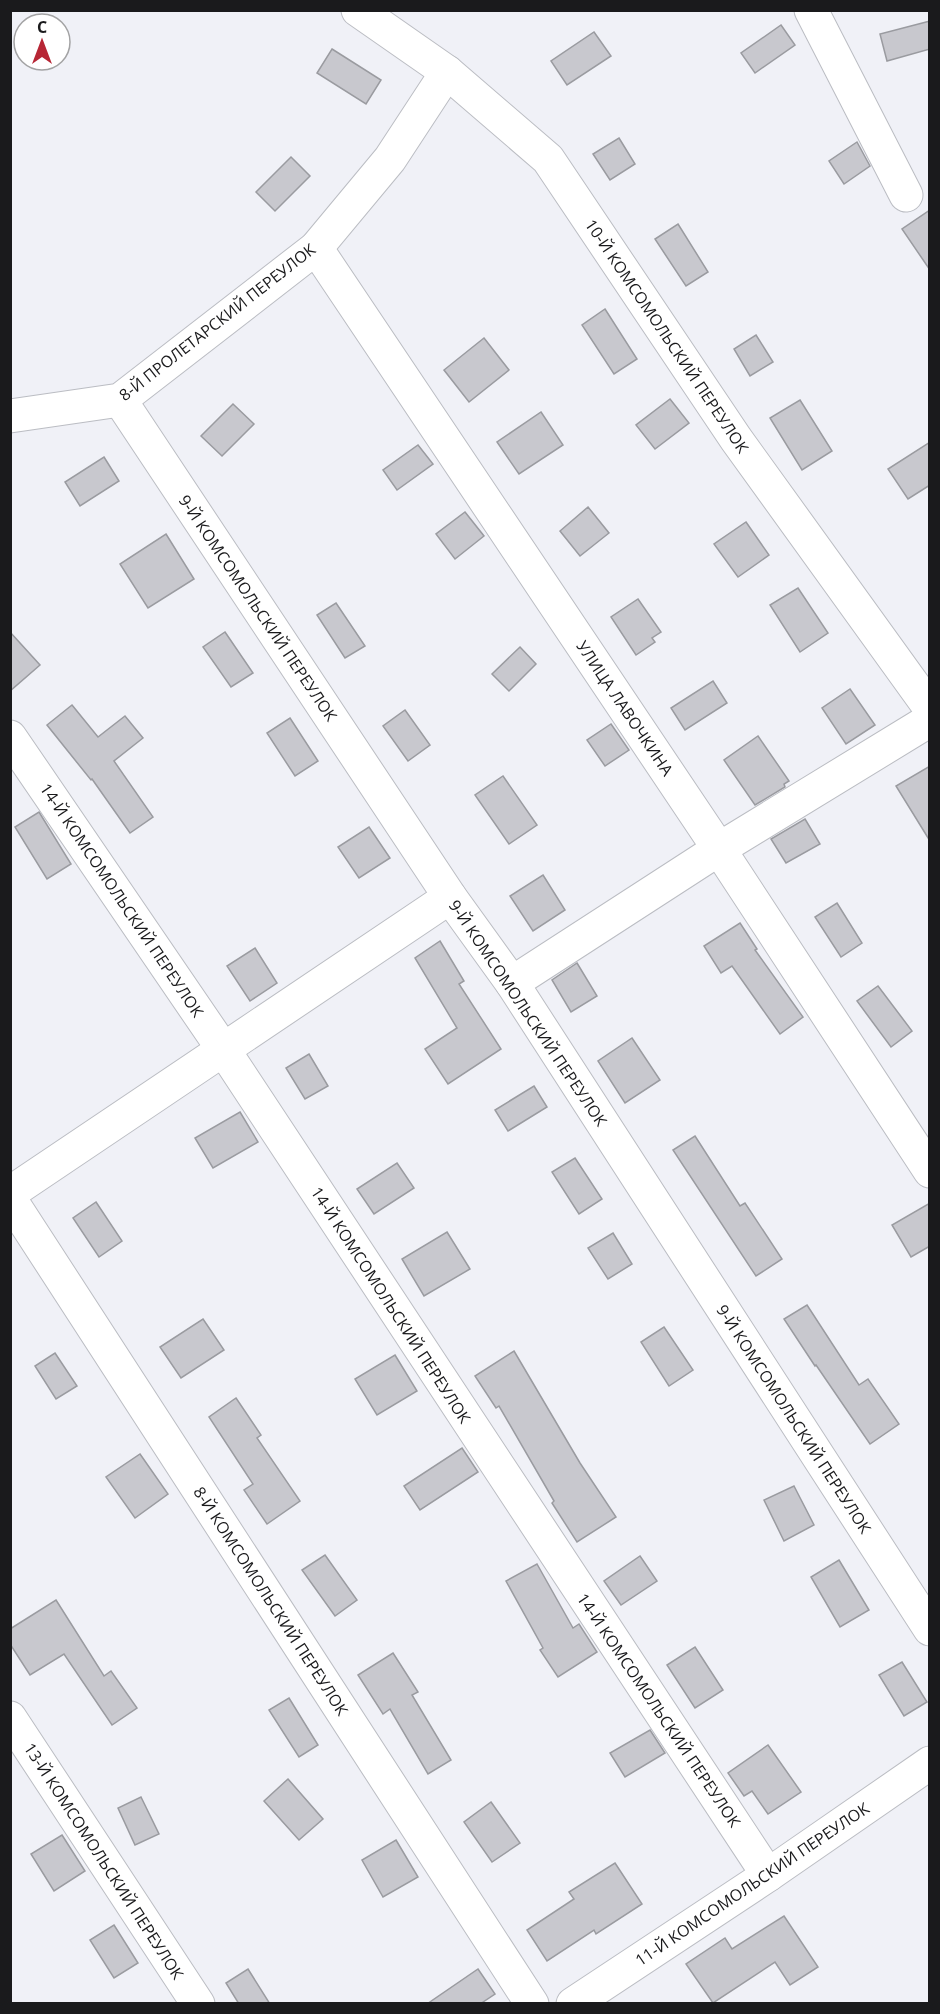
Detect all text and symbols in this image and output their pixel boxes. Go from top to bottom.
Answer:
north arrow [12,12,72,72]
text: С [37,16,47,38]
street label: 10-Й КОМСОМОЛЬСКИЙ ПЕРЕУЛОК [580,215,754,458]
street label: 8-Й ПРОЛЕТАРСКИЙ ПЕРЕУЛОК [114,238,320,406]
street label: 9-Й КОМСОМОЛЬСКИЙ ПЕРЕУЛОК [174,490,342,726]
street label: УЛИЦА ЛАВОЧКИНА [572,636,679,781]
street label: 14-Й КОМСОМОЛЬСКИЙ ПЕРЕУЛОК [35,779,209,1022]
street label: 9-Й КОМСОМОЛЬСКИЙ ПЕРЕУЛОК [444,895,612,1131]
street label: 14-Й КОМСОМОЛЬСКИЙ ПЕРЕУЛОК [306,1183,476,1428]
street label: 9-Й КОМСОМОЛЬСКИЙ ПЕРЕУЛОК [712,1300,877,1538]
street label: 8-Й КОМСОМОЛЬСКИЙ ПЕРЕУЛОК [189,1482,354,1720]
street label: 14-Й КОМСОМОЛЬСКИЙ ПЕРЕУЛОК [572,1589,746,1832]
street label: 13-Й КОМСОМОЛЬСКИЙ ПЕРЕУЛОК [19,1739,189,1984]
street label: 11-Й КОМСОМОЛЬСКИЙ ПЕРЕУЛОК [631,1797,874,1971]

